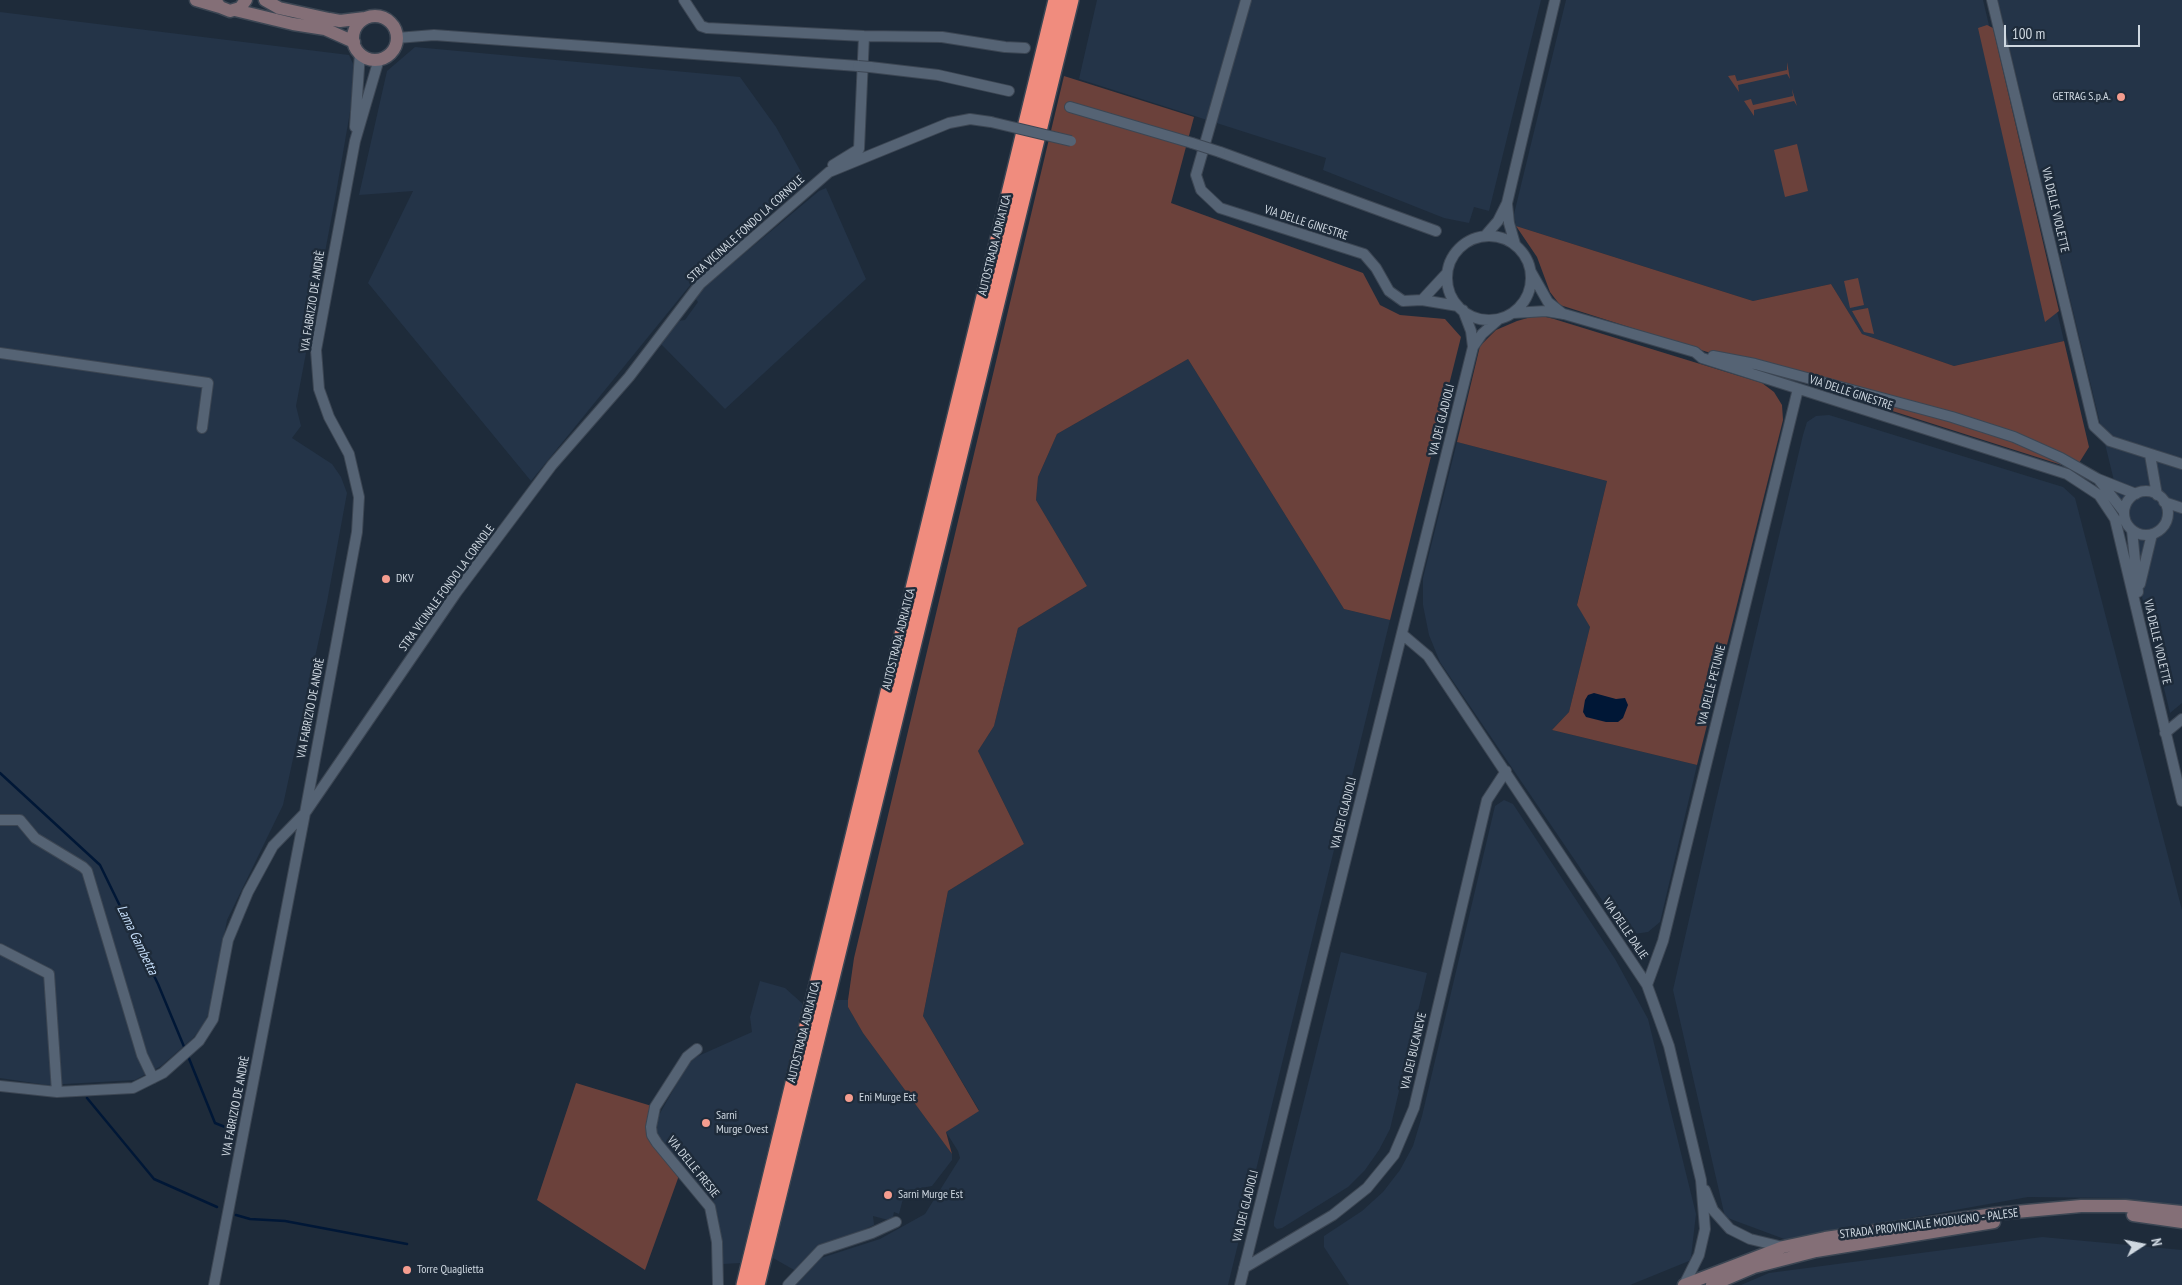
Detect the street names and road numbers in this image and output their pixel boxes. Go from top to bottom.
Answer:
street label: VIA DELLE VIOLETTE [2038,166,2072,254]
street label: STRA VICINALE FONDO LA CORNOLE [684,172,808,286]
street label: AUTOSTRADA ADRIATICA [975,193,1015,297]
street label: VIA DELLE GINESTRE [1262,203,1350,243]
street label: VIA FABRIZIO DE ANDRÈ [298,250,328,352]
street label: VIA DELLE GINESTRE [1807,373,1895,413]
street label: VIA DEI GLADIOLI [1426,383,1458,457]
street label: STRA VICINALE FONDO LA CORNOLE [396,522,498,654]
street label: AUTOSTRADA ADRIATICA [879,587,919,691]
street label: VIA DELLE VIOLETTE [2140,598,2174,686]
street label: VIA DELLE PETUNIE [1695,643,1729,727]
street label: VIA FABRIZIO DE ANDRÈ [294,657,328,759]
street label: VIA DEI GLADIOLI [1328,776,1360,850]
street label: VIA DELLE DALIE [1599,896,1651,962]
street label: AUTOSTRADA ADRIATICA [784,980,824,1084]
street label: VIA DEI BUCANEVE [1398,1011,1430,1091]
street label: VIA FABRIZIO DE ANDRÈ [219,1055,253,1157]
street label: VIA DELLE FRESIE [664,1133,722,1201]
street label: VIA DEI GLADIOLI [1230,1169,1262,1243]
street label: STRADA PROVINCIALE MODUGNO - PALESE [1839,1206,2019,1242]

